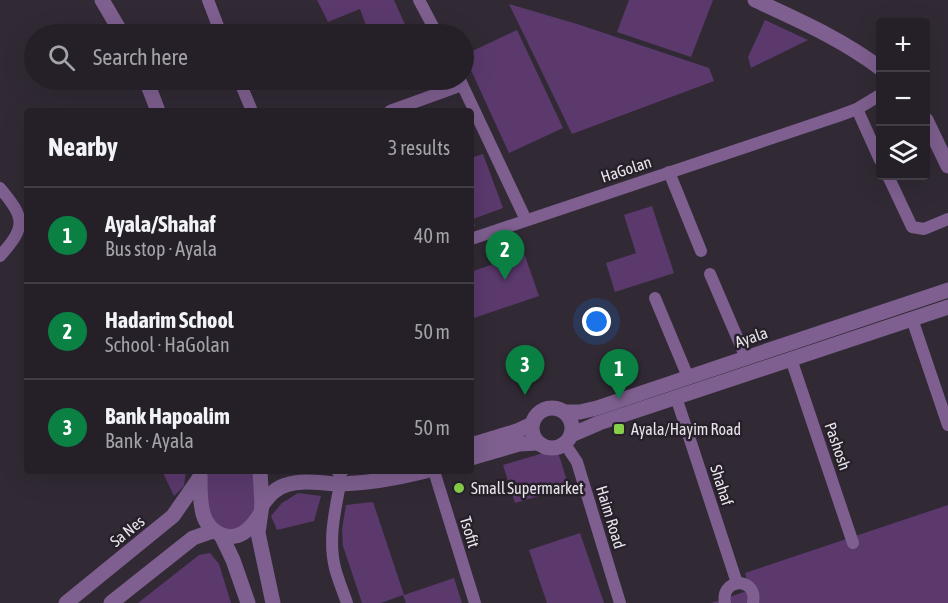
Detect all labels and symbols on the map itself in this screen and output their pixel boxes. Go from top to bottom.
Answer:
street label: HaGolan [598,152,654,186]
pin: 2 [486,230,524,280]
your location [582,307,611,336]
street label: Ayala [732,323,770,352]
pin: 3 [506,346,544,395]
pin: 1 [600,350,638,399]
place label: Ayala/Hayim Road [631,420,741,439]
street label: Pashosh [821,420,855,472]
marker: Ayala/Hayim Road [612,422,626,436]
street label: Shahaf [707,462,737,508]
place label: Small Supermarket [471,479,584,498]
marker: Small Supermarket [452,481,466,495]
street label: Haim Road [593,483,629,551]
street label: Sa Nes [106,512,148,550]
street label: Tsofit [457,514,483,550]

